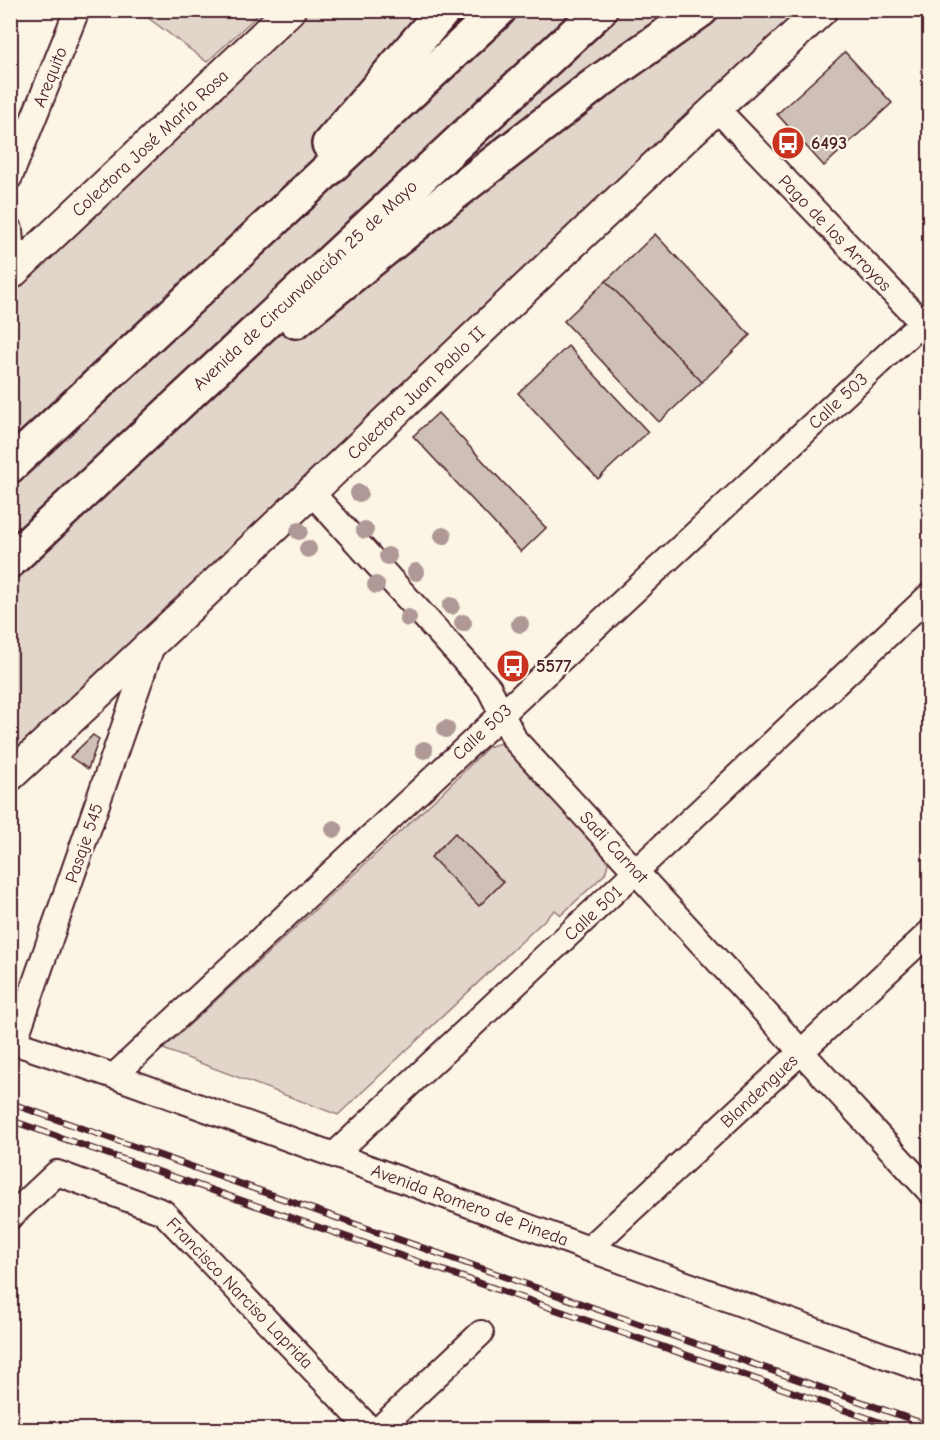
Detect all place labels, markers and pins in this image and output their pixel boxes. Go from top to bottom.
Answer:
bus stop icon: 6493 [770,125,806,161]
place label: 6493 [811,133,847,154]
bus stop icon: 5577 [495,648,531,684]
place label: 5577 [536,656,571,677]

